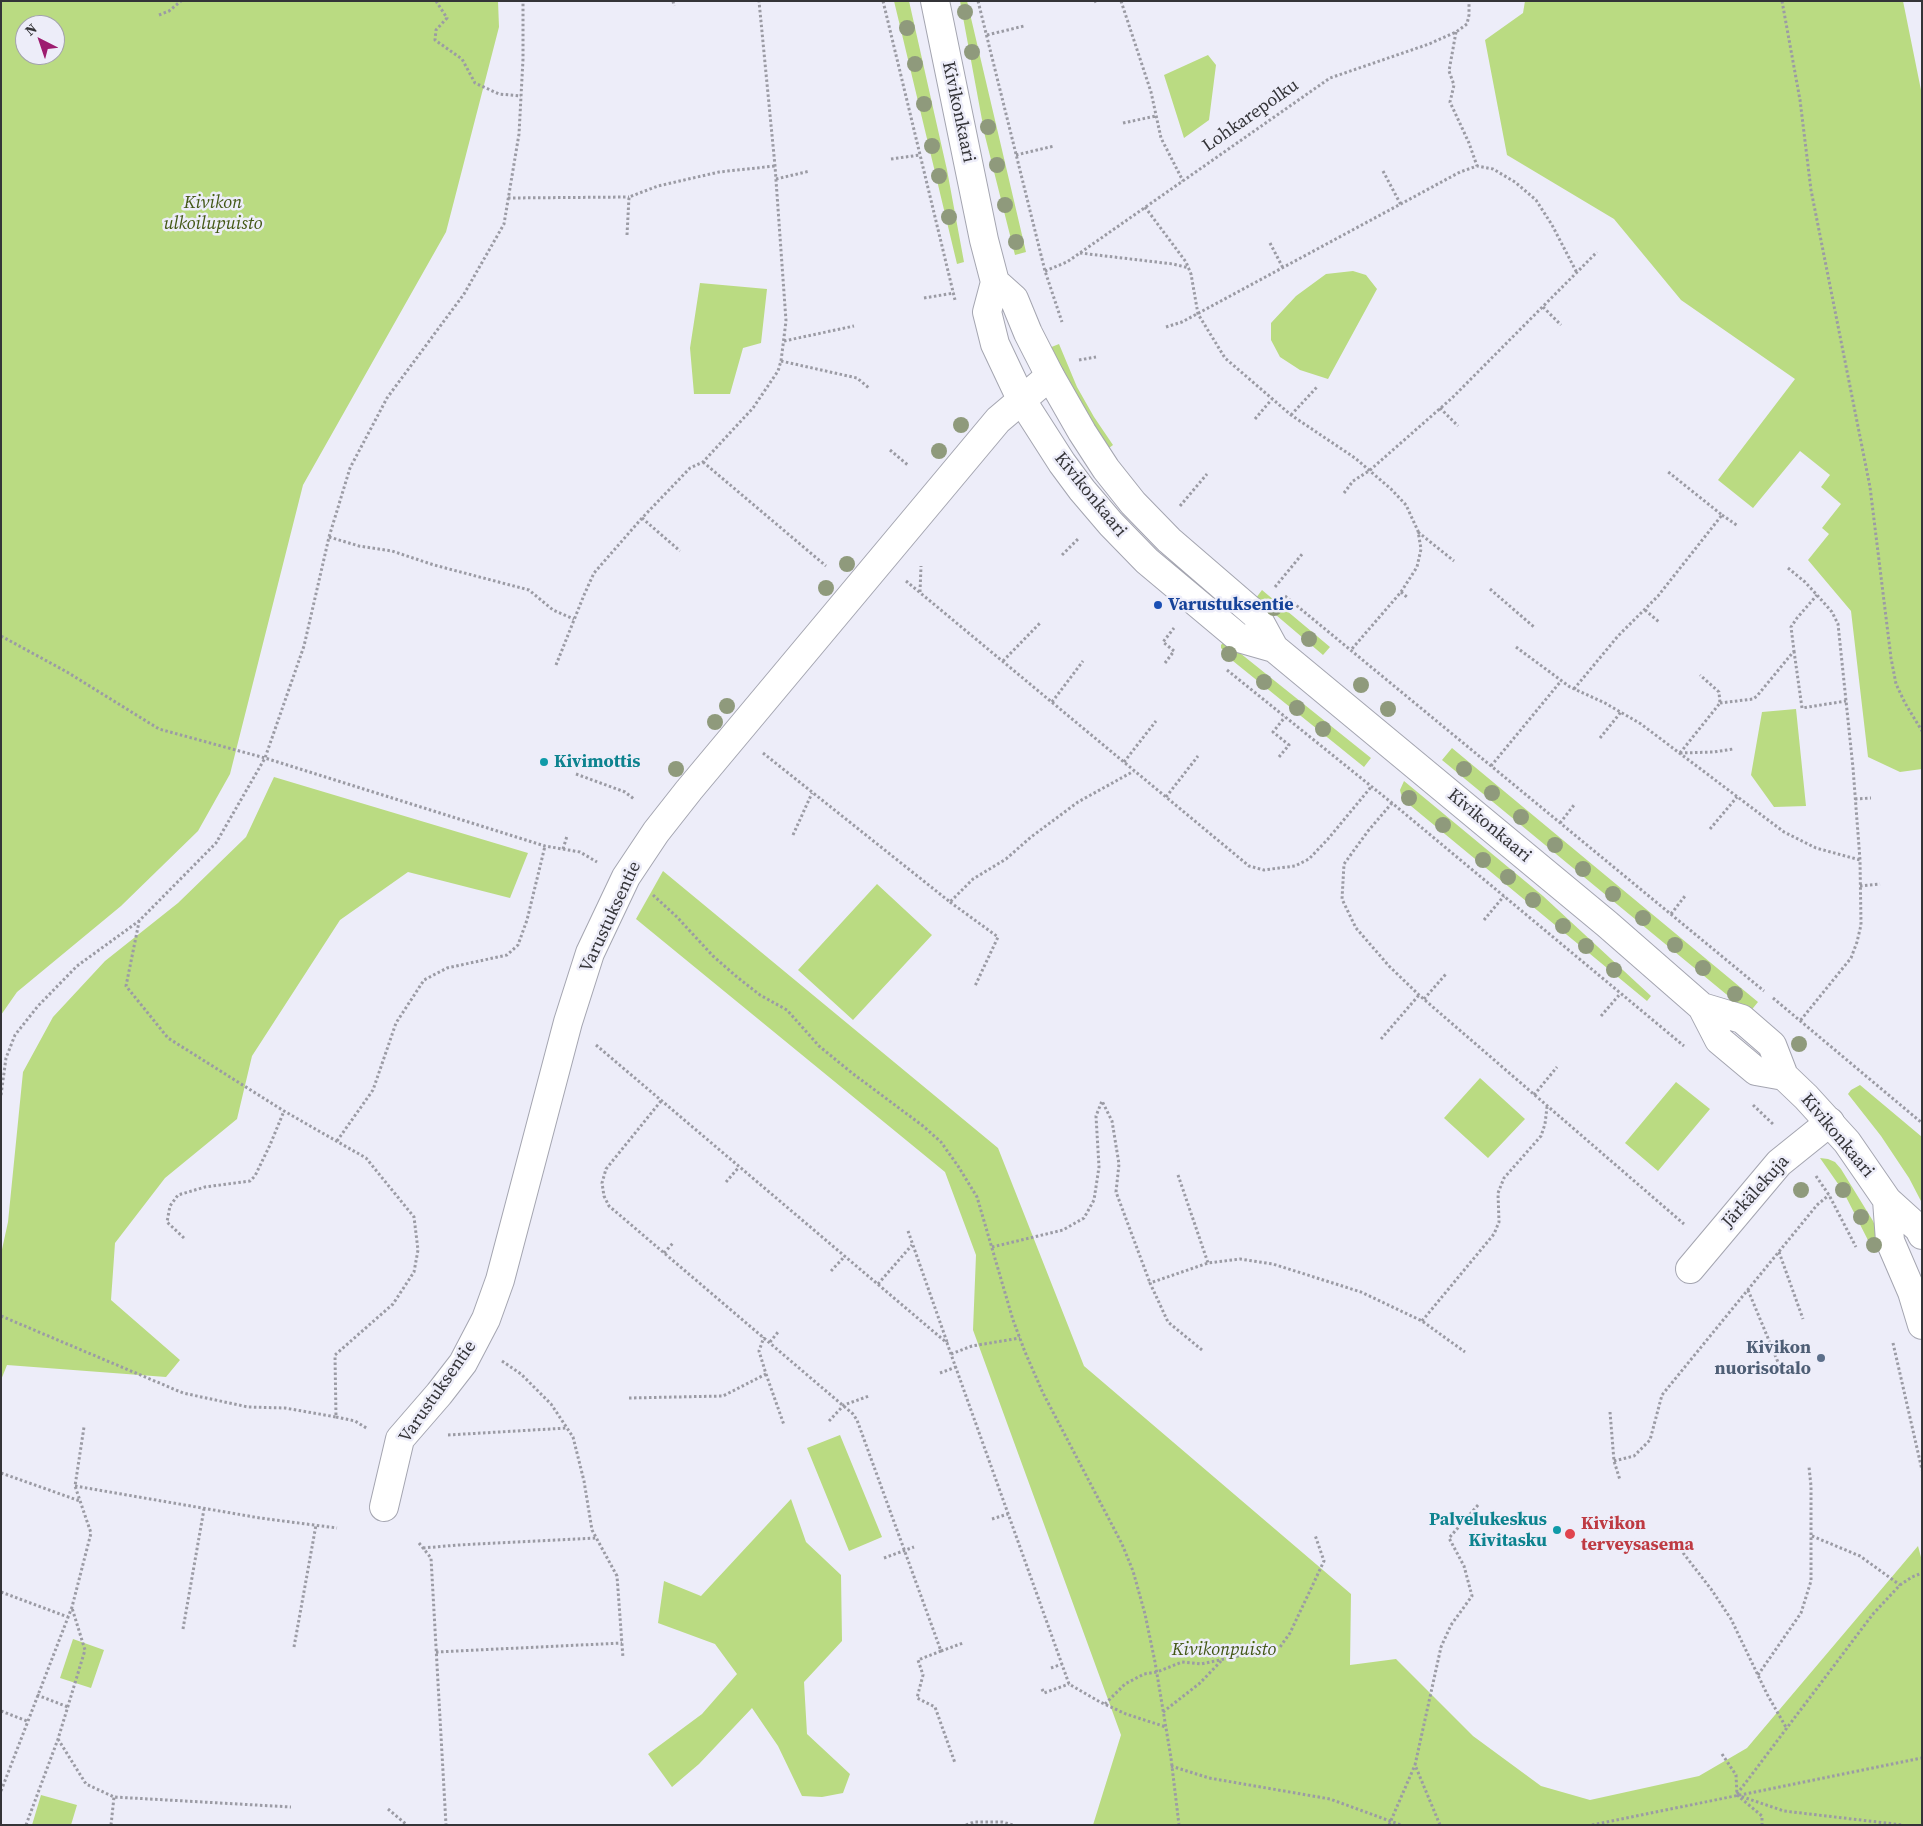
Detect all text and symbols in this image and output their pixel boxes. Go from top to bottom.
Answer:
north arrow [15,15,65,65]
text: N [20,19,41,40]
street label: Kivikonkaari [937,59,979,165]
street label: Lohkarepolku [1199,75,1303,157]
park label: Kivikon ulkoilupuisto [164,192,262,234]
street label: Kivikonkaari [1049,448,1131,542]
place label: Varustuksentie [1168,594,1294,616]
marker: Varustuksentie [1152,599,1164,611]
place label: Kivimottis [554,751,640,773]
marker: Kivimottis [538,756,550,768]
street label: Kivikonkaari [1443,785,1535,867]
street label: Varustuksentie [576,858,646,976]
street label: Kivikonkaari [1796,1090,1878,1182]
street label: Järkälekuja [1718,1151,1794,1233]
street label: Varustuksentie [395,1337,481,1447]
place label: Kivikon nuorisotalo [1715,1337,1811,1380]
marker: Kivikon nuorisotalo [1815,1352,1827,1364]
place label: Palvelukeskus Kivitasku [1429,1509,1547,1552]
place label: Kivikon terveysasema [1581,1513,1694,1556]
marker: Palvelukeskus Kivitasku [1551,1524,1563,1536]
marker: Kivikon terveysasema [1563,1527,1577,1541]
park label: Kivikonpuisto [1172,1639,1276,1661]

